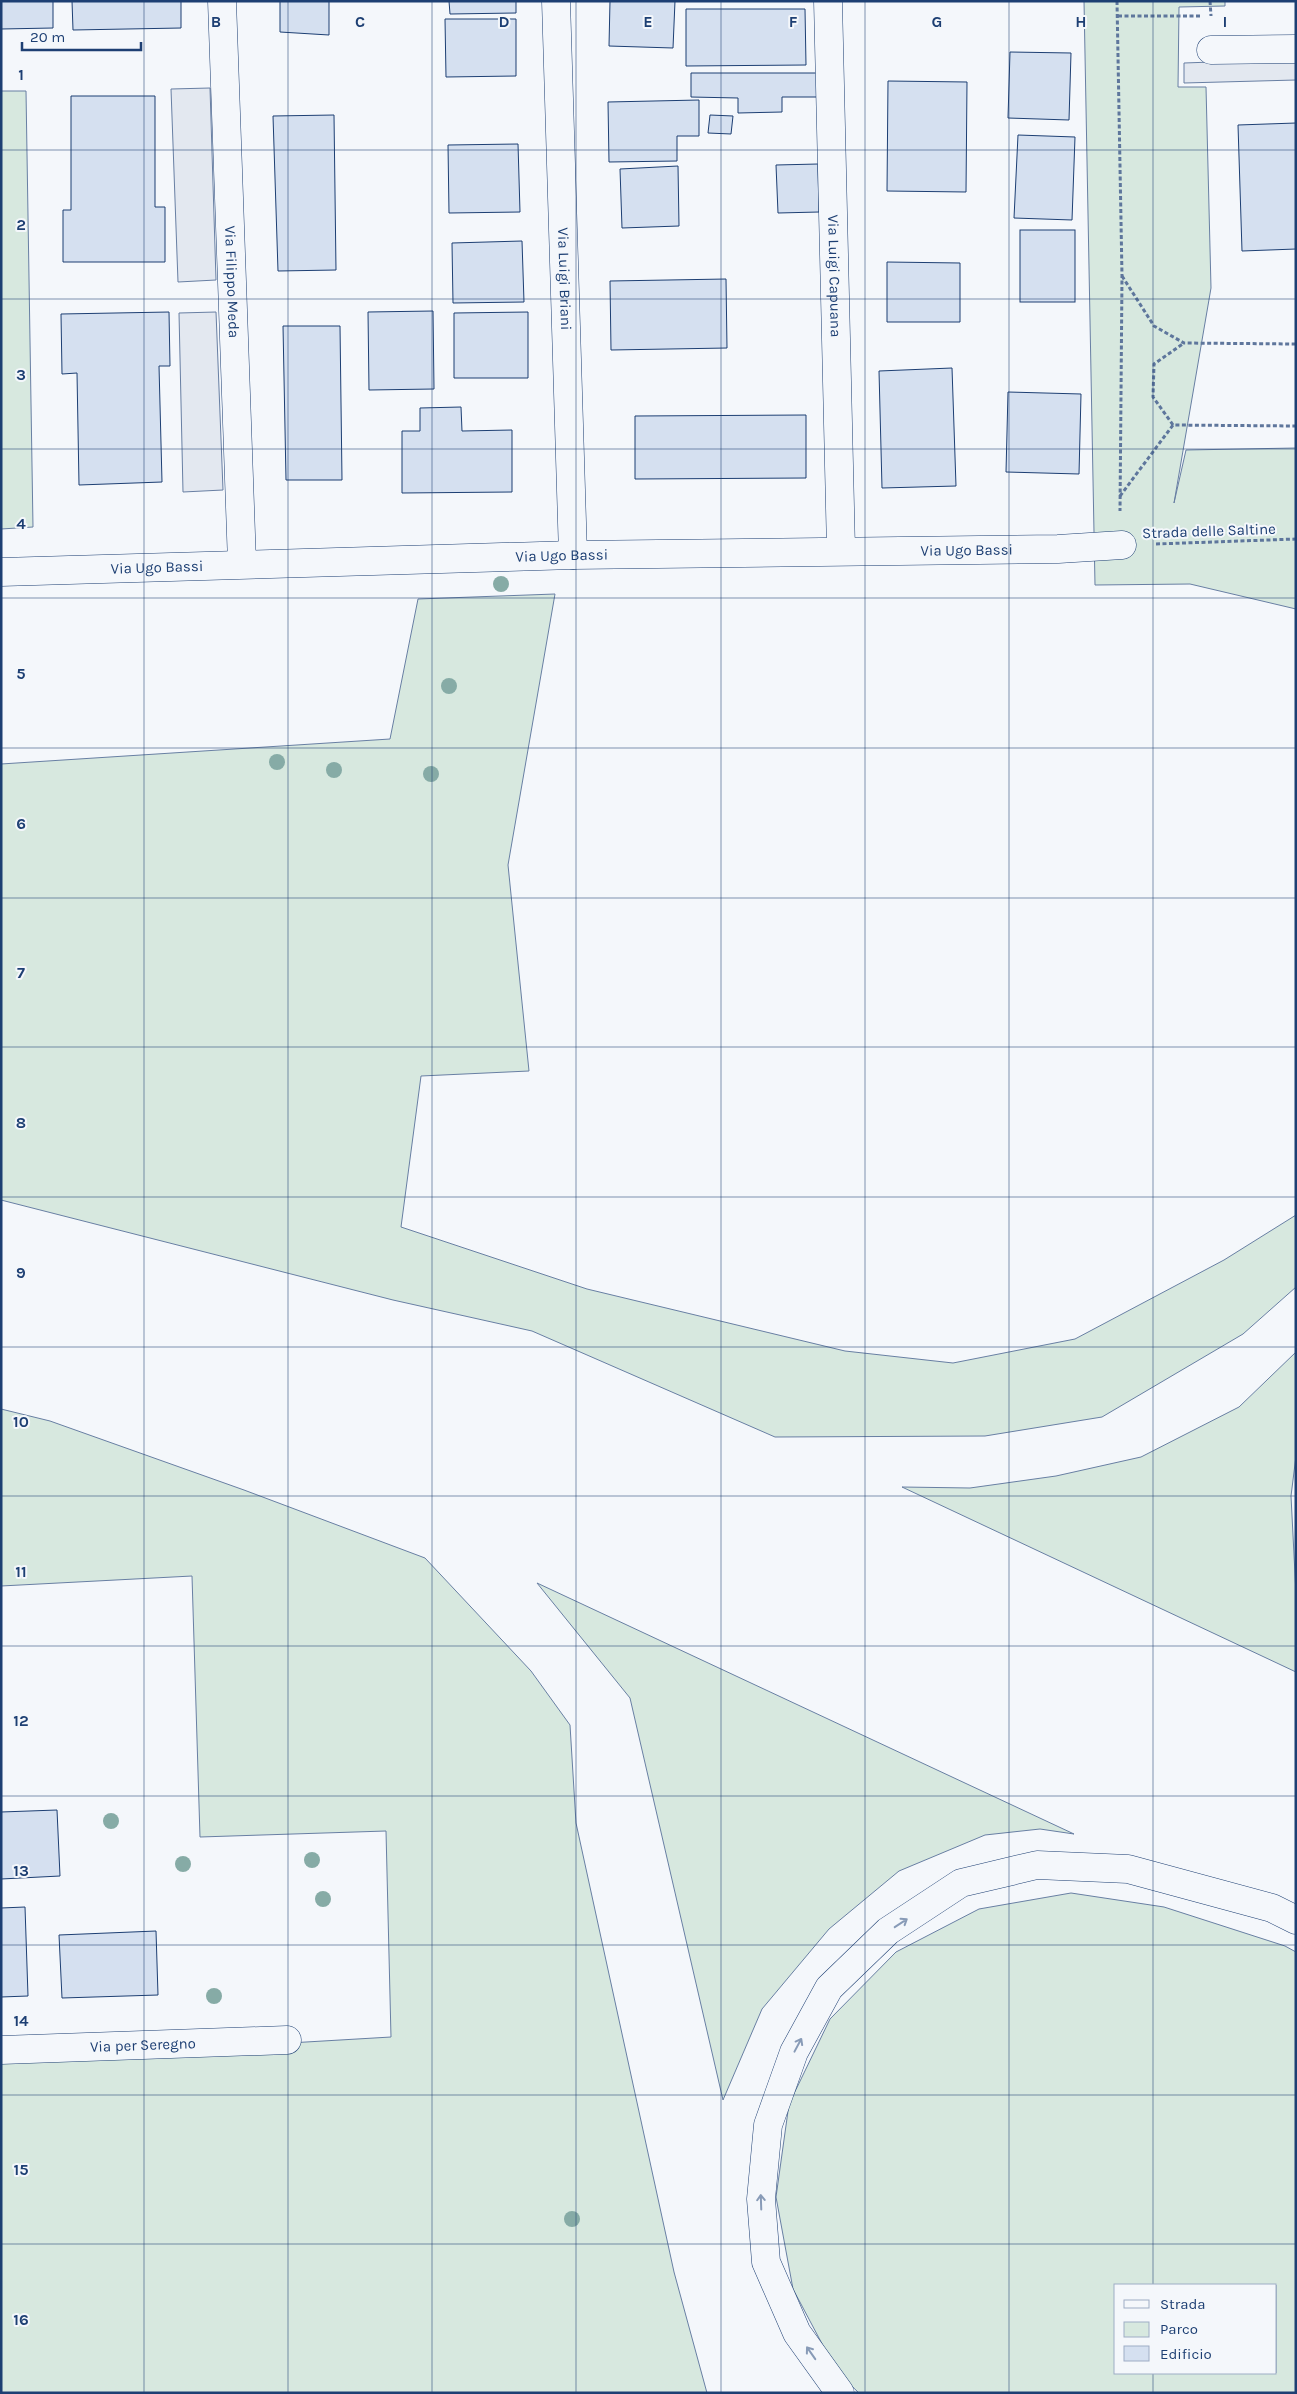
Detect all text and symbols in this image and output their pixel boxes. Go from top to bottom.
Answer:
text: B [211,12,221,31]
text: C [355,12,365,31]
text: D [499,12,510,31]
text: E [643,12,653,31]
text: F [789,12,798,31]
text: G [932,12,942,31]
text: H [1075,12,1087,31]
text: I [1223,12,1227,31]
scale bar [22,20,141,52]
text: 20 m [30,28,65,46]
text: 1 [18,65,24,84]
street label: Via Luigi Capuana [824,214,845,338]
text: 2 [16,215,26,234]
street label: Via Filippo Meda [221,225,243,338]
street label: Via Luigi Briani [554,227,575,331]
text: 3 [16,365,26,384]
text: 4 [16,514,26,533]
street label: Strada delle Saltine [1142,520,1276,542]
street label: Via Ugo Bassi [920,541,1013,560]
street label: Via Ugo Bassi [515,546,608,566]
street label: Via Ugo Bassi [110,557,203,578]
text: 5 [16,664,26,683]
text: 6 [16,814,26,833]
text: 7 [17,963,25,982]
text: 8 [16,1113,26,1132]
text: 9 [16,1263,26,1282]
text: 10 [13,1412,29,1431]
text: 11 [15,1562,27,1581]
text: 12 [13,1711,29,1730]
text: 13 [13,1861,29,1880]
one-way arrow [893,1918,907,1928]
text: 14 [13,2011,29,2030]
street label: Via per Seregno [90,2034,196,2056]
one-way arrow [793,2038,803,2053]
text: 15 [13,2160,29,2179]
one-way arrow [757,2194,766,2210]
legend [1114,2284,1277,2374]
text: Strada [1160,2295,1206,2313]
text: 16 [13,2310,29,2329]
text: Parco [1160,2320,1198,2338]
text: Edificio [1160,2345,1212,2363]
one-way arrow [806,2347,816,2361]

